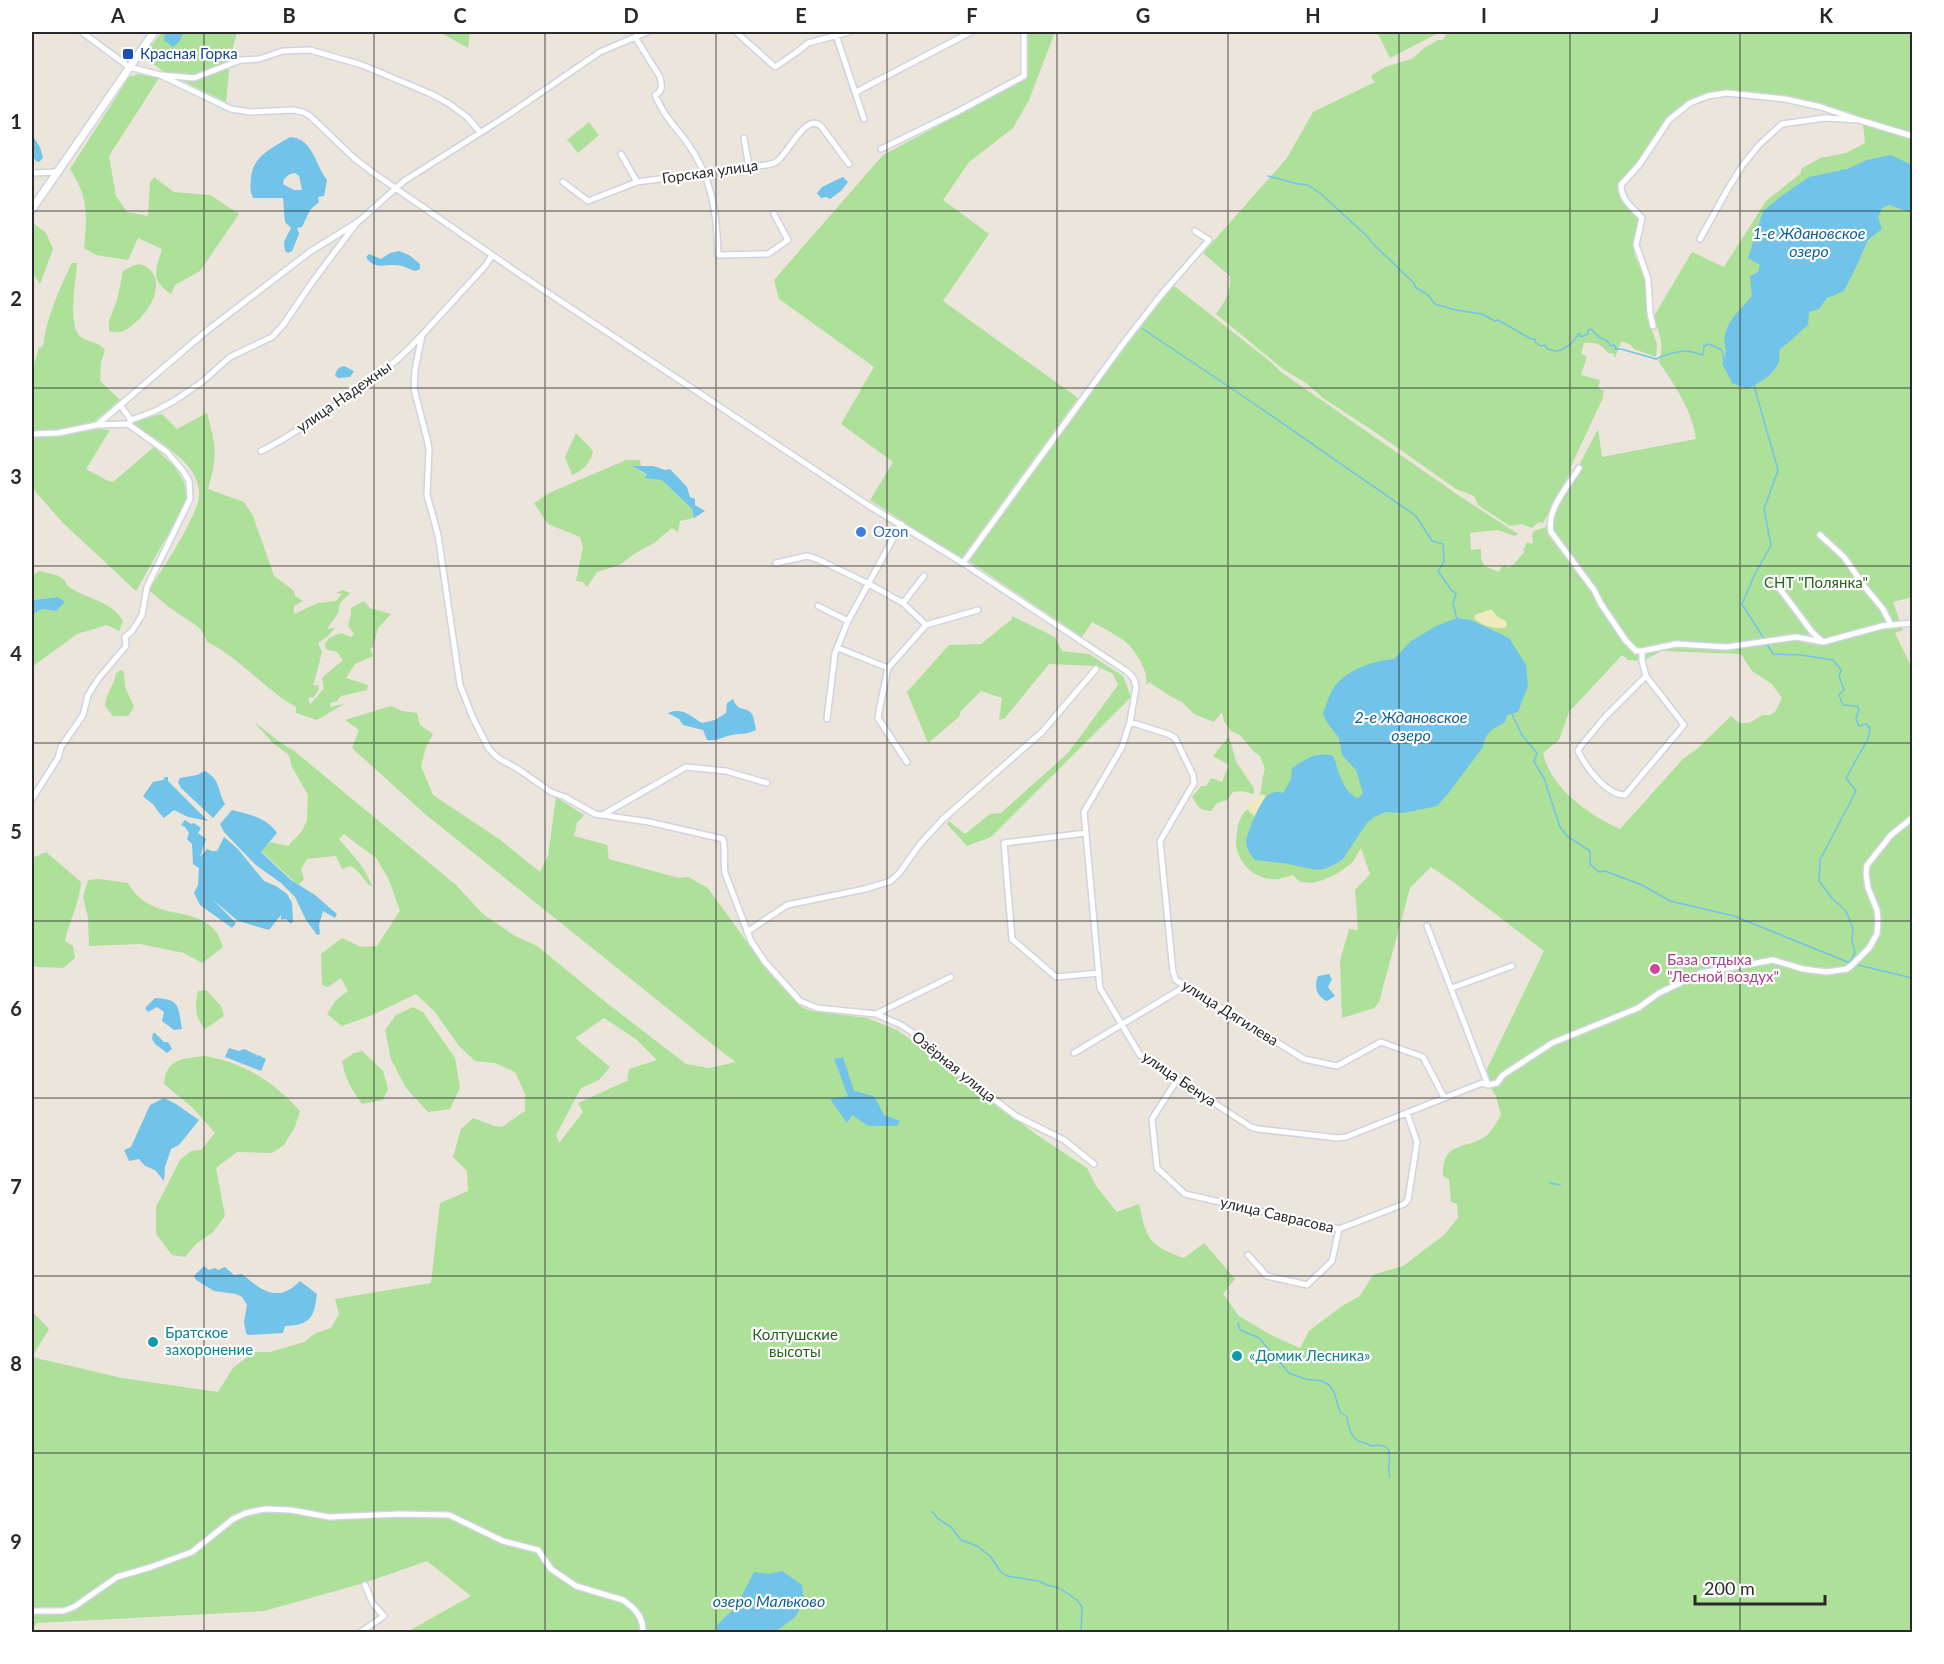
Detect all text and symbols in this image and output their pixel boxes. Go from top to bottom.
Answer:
text: A [110,3,125,27]
text: B [282,3,296,27]
text: C [453,3,467,27]
text: D [623,3,639,27]
text: E [795,3,807,27]
text: F [966,3,978,27]
text: G [1136,3,1150,27]
text: H [1305,3,1321,27]
text: I [1481,3,1487,27]
text: J [1651,3,1659,27]
text: K [1819,3,1833,27]
place label: Красная Горка [140,44,238,62]
marker: Красная Горка [121,47,135,61]
text: 1 [10,109,22,133]
street label: Горская улица [661,155,759,187]
water label: 1-е Ждановское озеро [1753,223,1866,260]
text: 2 [10,286,22,310]
street label: улица Надежны [293,357,394,436]
text: 3 [10,464,22,488]
place label: Ozon [873,522,908,540]
marker: Ozon [854,525,868,539]
park label: СНТ "Полянка" [1764,573,1868,591]
text: 4 [10,641,22,665]
water label: 2-е Ждановское озеро [1355,707,1468,744]
text: 5 [10,819,22,843]
place label: База отдыха "Лесной воздух" [1667,950,1779,985]
marker: База отдыха "Лесной воздух" [1648,962,1662,976]
street label: улица Дягилева [1179,975,1282,1049]
text: 6 [10,996,22,1020]
street label: Озёрная улица [909,1027,1000,1106]
street label: улица Бенуа [1139,1047,1220,1110]
text: 7 [10,1174,22,1198]
street label: улица Саврасова [1219,1192,1336,1236]
place label: Братское захоронение [165,1323,253,1358]
park label: Колтушские высоты [752,1325,838,1360]
marker: Братское захоронение [146,1335,160,1349]
place label: «Домик Лесника» [1249,1346,1371,1364]
marker: «Домик Лесника» [1230,1349,1244,1363]
text: 8 [10,1351,22,1375]
text: 9 [10,1529,22,1553]
scale bar [1695,1568,1826,1606]
text: 200 m [1704,1577,1755,1599]
water label: озеро Мальково [713,1591,825,1610]

